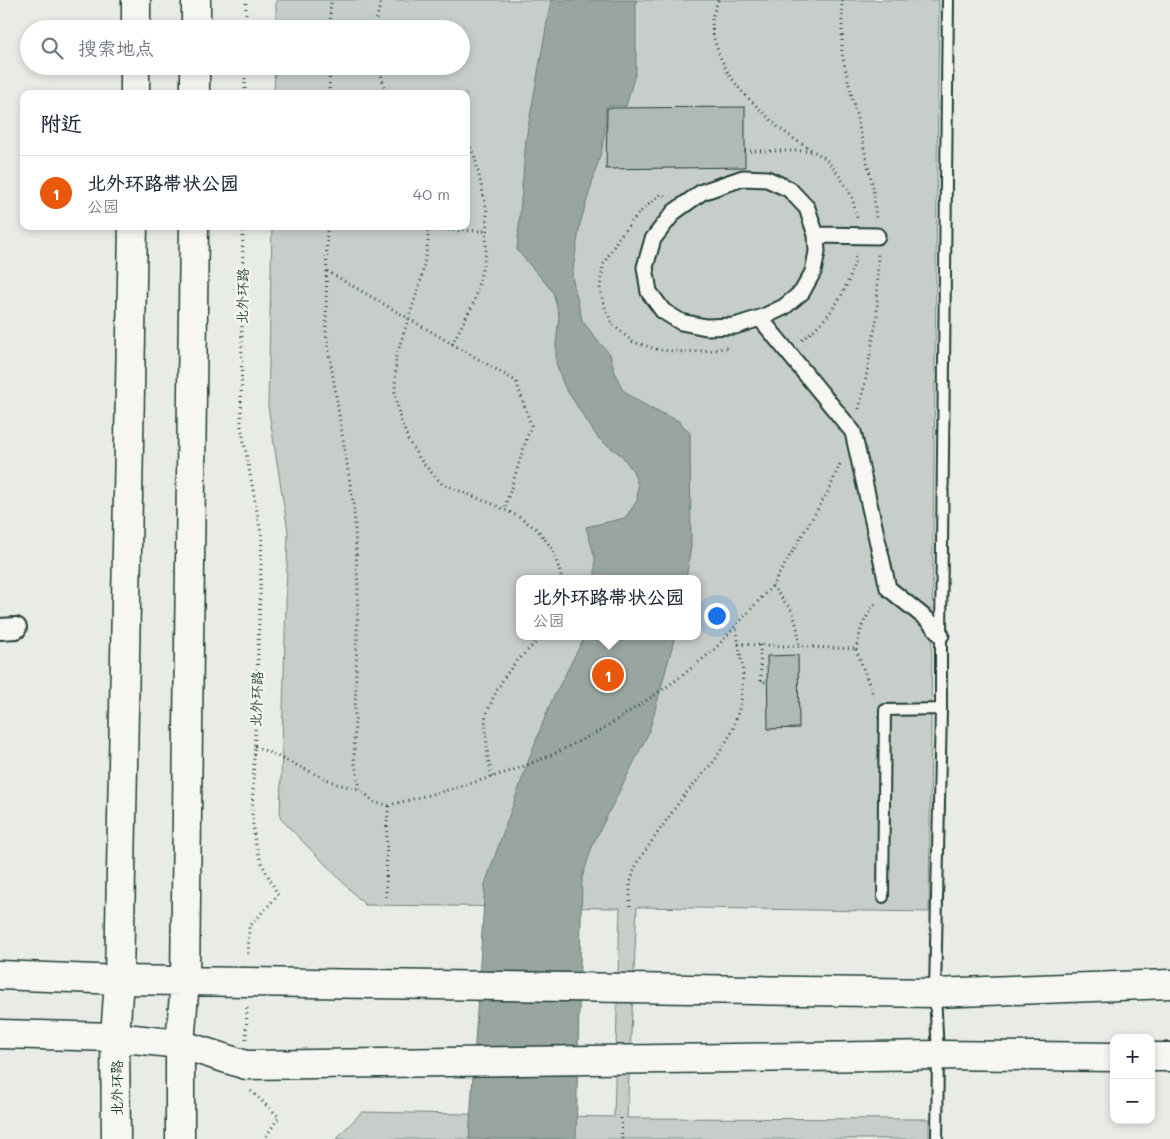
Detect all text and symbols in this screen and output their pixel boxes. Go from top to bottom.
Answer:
search box [20,20,470,75]
icon: search [38,34,66,62]
text: 搜索地点 [78,35,154,60]
text: 附近 [40,109,82,136]
text: 北外环路带状公园 [87,170,239,195]
text: 1 [52,183,60,204]
text: 40 m [413,183,450,204]
text: 公园 [87,195,119,216]
street label: 北外环路 [232,268,252,324]
popup [516,575,701,640]
text: 北外环路带状公园 [532,584,685,609]
your location [704,603,730,629]
text: 公园 [532,609,565,630]
pin: 1 [592,656,624,694]
street label: 北外环路 [246,671,266,727]
map controls [1110,1034,1155,1124]
button: + [1110,1034,1155,1079]
street label: 北外环路 [107,1060,126,1116]
button: − [1110,1079,1155,1124]

